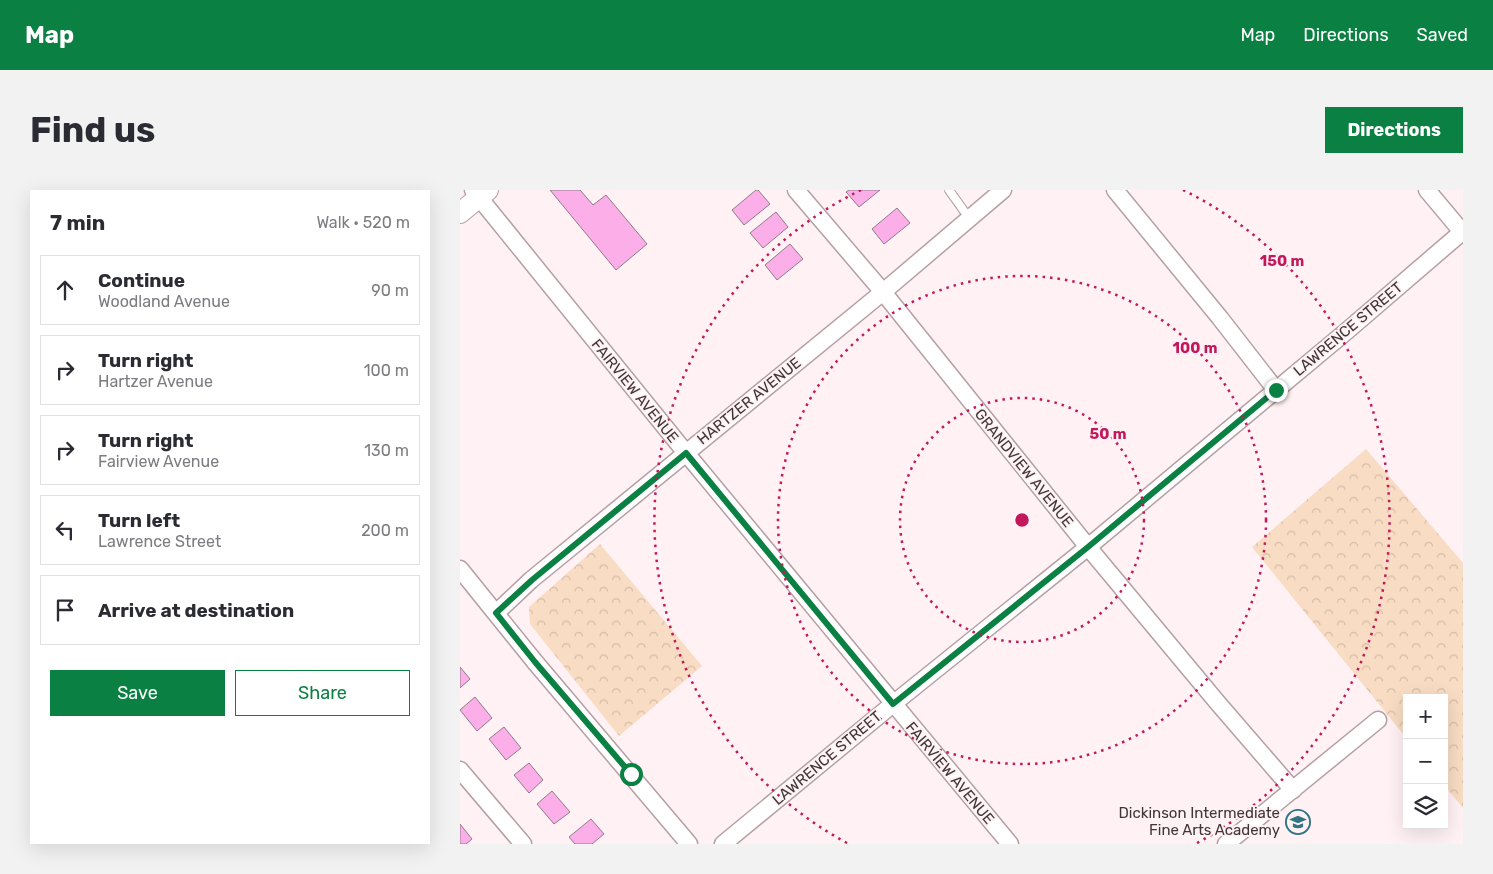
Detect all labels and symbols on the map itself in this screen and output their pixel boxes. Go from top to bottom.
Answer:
text: 150 m [1260,252,1304,270]
street label: LAWRENCE STREET [1290,278,1406,380]
street label: FAIRVIEW AVENUE [588,336,682,446]
text: 100 m [1173,339,1217,357]
street label: HARTZER AVENUE [693,354,805,448]
route end [1265,379,1288,402]
street label: GRANDVIEW AVENUE [971,405,1077,531]
text: 50 m [1090,425,1126,443]
centre of rings [1013,511,1031,529]
street label: LAWRENCE STREET [769,707,885,809]
street label: FAIRVIEW AVENUE [902,718,998,828]
route start [620,763,643,786]
place label: Dickinson Intermediate Fine Arts Academy [1118,804,1280,839]
school or university icon: Dickinson Intermediate Fine Arts Academy [1285,809,1311,835]

